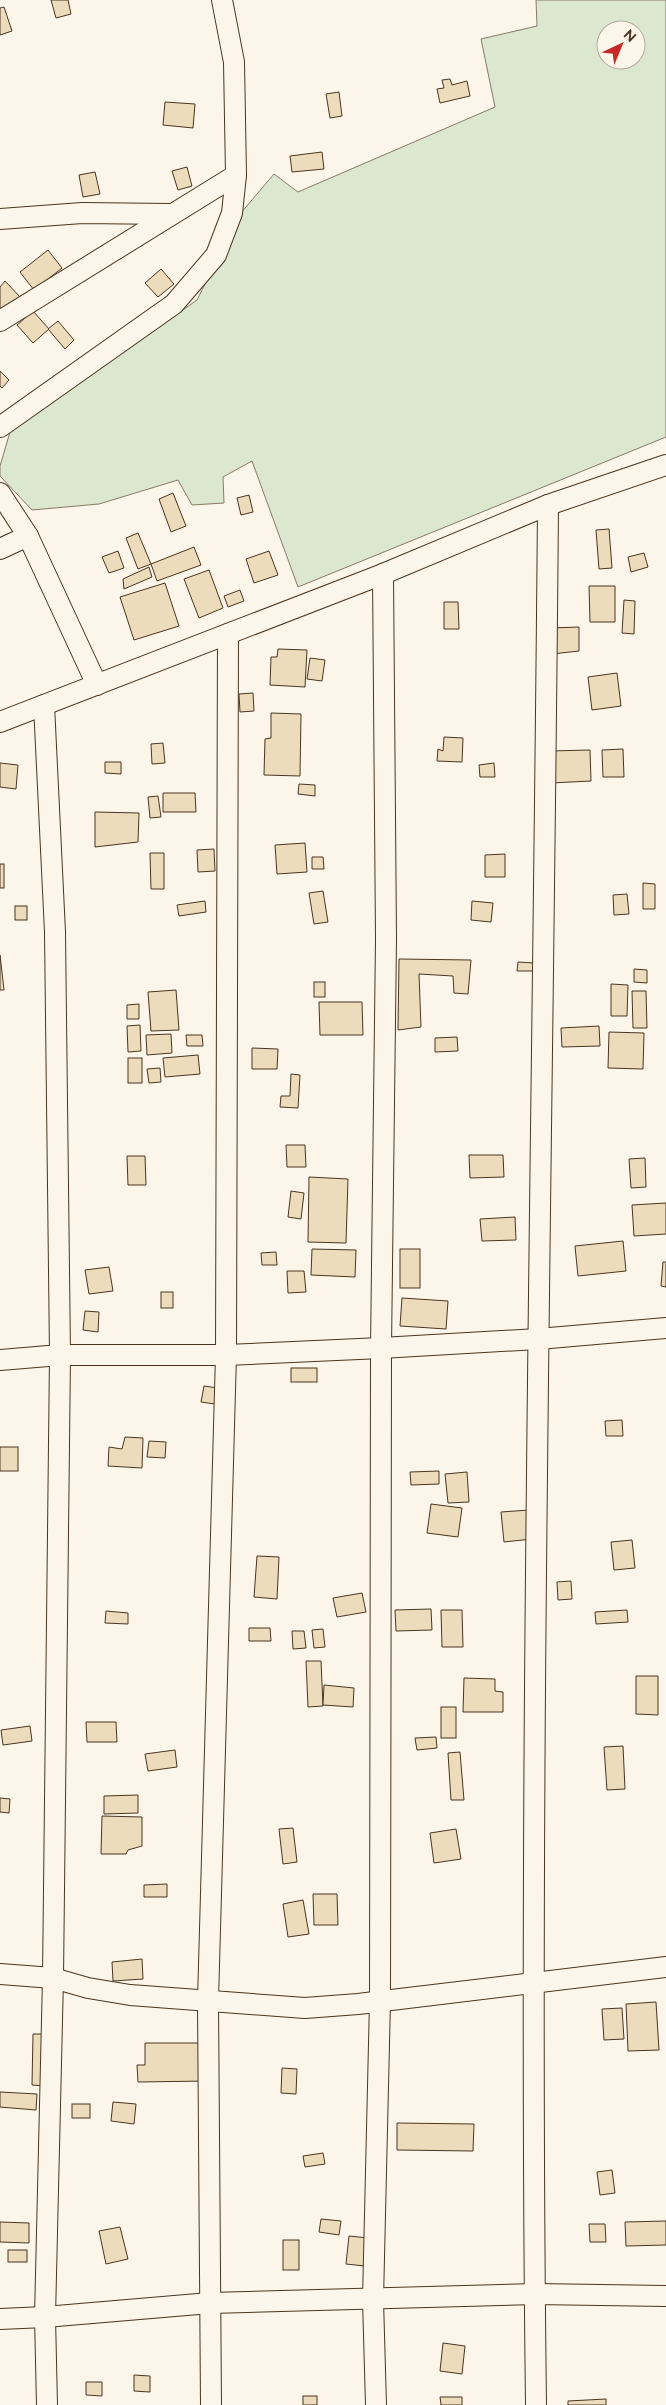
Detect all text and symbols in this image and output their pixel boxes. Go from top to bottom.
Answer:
north arrow [596,20,646,70]
text: N [621,26,639,45]

